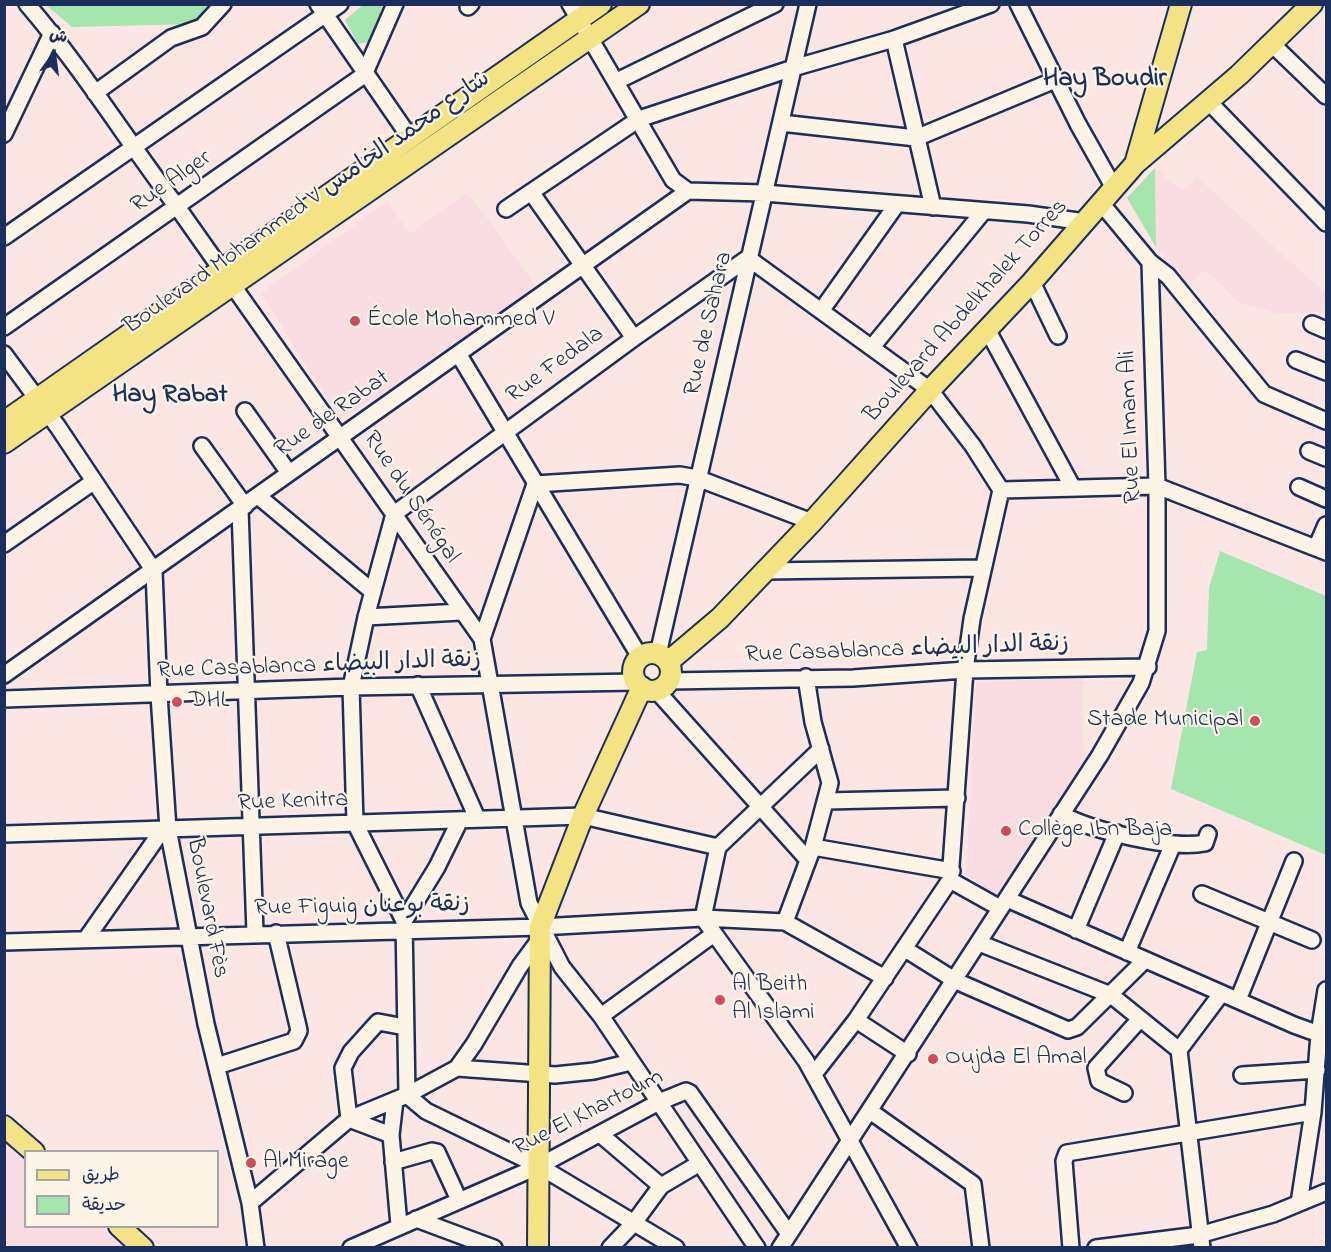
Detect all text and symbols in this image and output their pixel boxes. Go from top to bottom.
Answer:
text: ش [47,23,70,50]
north arrow [24,24,84,84]
district label: Hay Boudir [1043,65,1167,97]
street label: Boulevard Mohammed V شارع محمد الخامس [119,66,497,342]
street label: Rue Alger [126,145,218,221]
street label: Boulevard Abdelkhalek Torres [859,194,1075,430]
street label: Rue de Sahara [679,249,741,399]
place label: École Mohammed V [367,307,554,335]
marker: École Mohammed V [348,314,362,328]
street label: Rue Fedala [502,321,610,411]
street label: Rue El Imam Ali [1115,350,1149,504]
street label: Rue de Rabat [270,365,396,465]
district label: Hay Rabat [112,381,228,413]
street label: Rue du Sénégal [355,426,465,570]
street label: Rue Casablanca زنقة الدار البيضاء [745,631,1069,671]
street label: Rue Casablanca زنقة الدار البيضاء [157,647,481,687]
place label: DHL [189,688,229,716]
marker: DHL [170,695,184,709]
place label: Stade Municipal [1087,707,1243,735]
marker: Stade Municipal [1248,714,1262,728]
street label: Rue Kenitra [237,787,349,819]
place label: Collège Ibn Baja [1018,817,1172,845]
marker: Collège Ibn Baja [999,824,1013,838]
street label: Boulevard Fès [178,835,234,981]
street label: Rue Figuig زنقة بوعنان [254,892,470,924]
place label: Al Beith Al Islami [732,972,815,1028]
marker: Al Beith Al Islami [713,993,727,1007]
place label: Oujda El Amal [945,1045,1087,1073]
marker: Oujda El Amal [926,1052,940,1066]
street label: Rue El Khartoum [509,1064,669,1164]
place label: Al Mirage [263,1149,349,1177]
legend [24,1150,219,1228]
marker: Al Mirage [244,1156,258,1170]
text: طريق [82,1163,120,1189]
text: حديقة [82,1193,126,1219]

